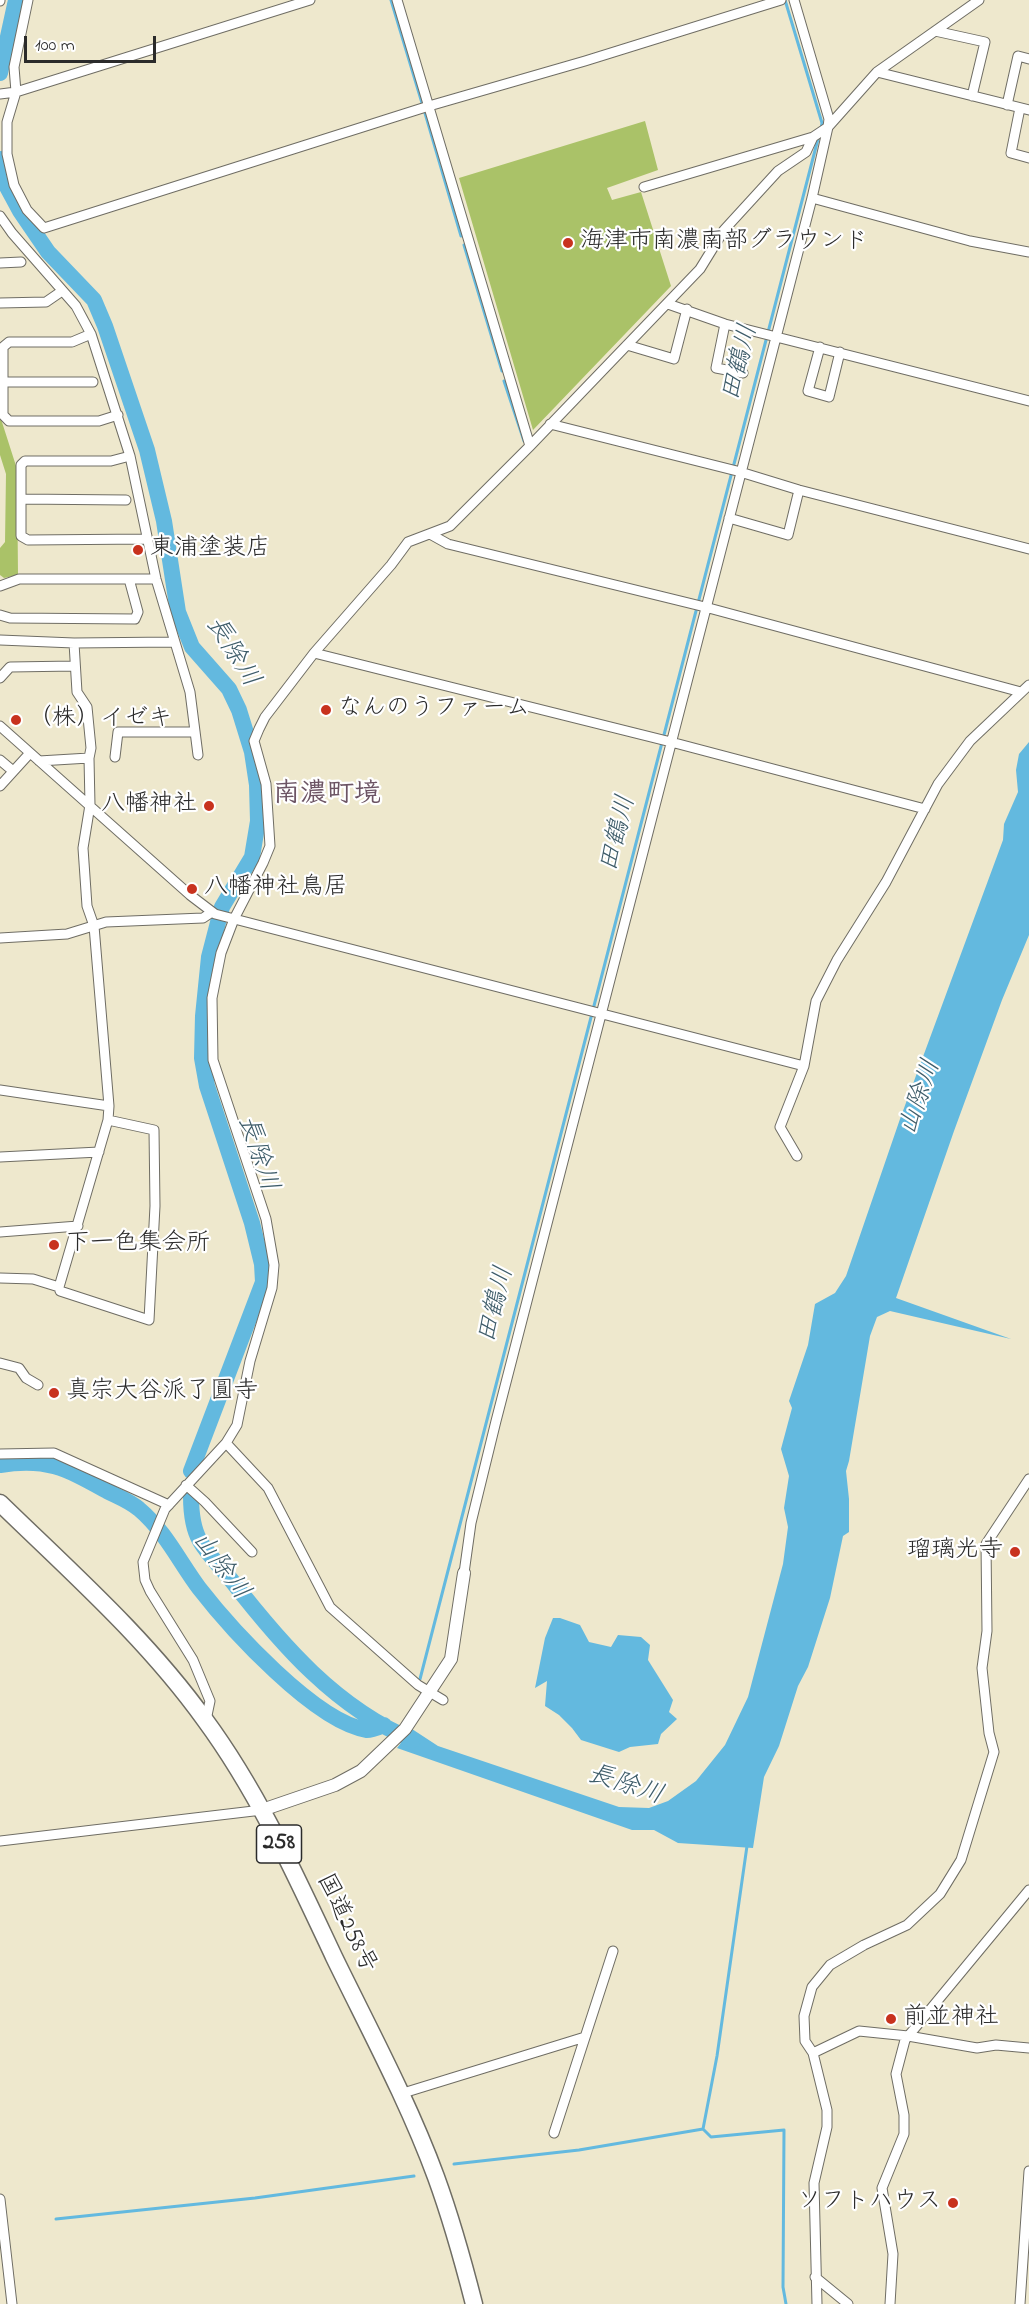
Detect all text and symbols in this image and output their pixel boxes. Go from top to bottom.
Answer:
scale bar [27,24,159,62]
text: 100 m [35,33,75,59]
place label: 海津市南濃南部グラウンド [580,229,868,257]
marker: 海津市南濃南部グラウンド [561,236,575,250]
water label: 田鶴川 [717,321,767,405]
place label: 東浦塗装店 [150,536,270,564]
marker: 東浦塗装店 [131,543,145,557]
water label: 長除川 [197,612,265,694]
place label: なんのうファーム [338,696,530,724]
marker: なんのうファーム [319,703,333,717]
place label: （株）イゼキ [28,706,172,734]
marker: （株）イゼキ [9,713,23,727]
district label: 南濃町境 [273,781,381,813]
place label: 八幡神社 [101,792,197,820]
water label: 田鶴川 [595,792,645,876]
marker: 八幡神社 [202,799,216,813]
place label: 八幡神社鳥居 [204,875,348,903]
marker: 八幡神社鳥居 [185,882,199,896]
water label: 山除川 [895,1056,949,1140]
water label: 長除川 [229,1112,283,1196]
place label: 下一色集会所 [66,1231,210,1259]
marker: 下一色集会所 [47,1238,61,1252]
water label: 田鶴川 [473,1263,523,1347]
place label: 真宗大谷派了圓寺 [66,1379,258,1407]
marker: 真宗大谷派了圓寺 [47,1386,61,1400]
water label: 山除川 [183,1526,255,1608]
place label: 瑠璃光寺 [907,1538,1003,1566]
marker: 瑠璃光寺 [1008,1545,1022,1559]
water label: 長除川 [583,1760,667,1814]
road number: 258 [256,1825,302,1863]
street label: 国道258号 [309,1870,381,1978]
place label: 前並神社 [903,2005,999,2033]
marker: 前並神社 [884,2012,898,2026]
place label: ソフトハウス [797,2189,941,2217]
marker: ソフトハウス [946,2196,960,2210]

